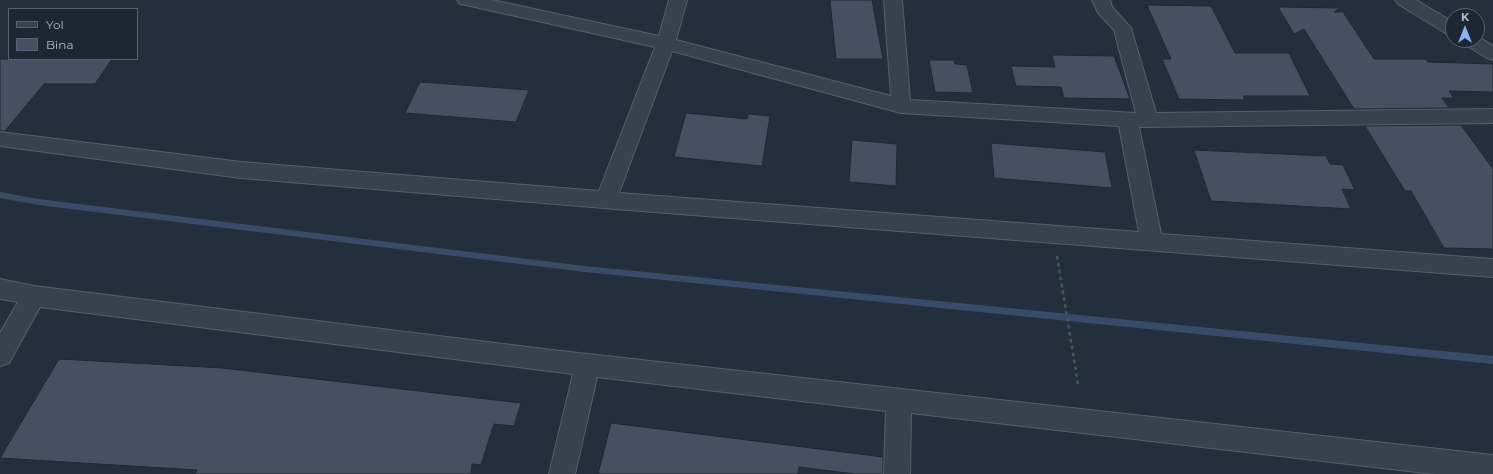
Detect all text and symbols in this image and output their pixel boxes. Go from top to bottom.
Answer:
legend [8,8,138,60]
north arrow [1445,8,1485,48]
text: K [1461,10,1469,24]
text: Yol [46,17,64,32]
text: Bina [46,37,73,52]

